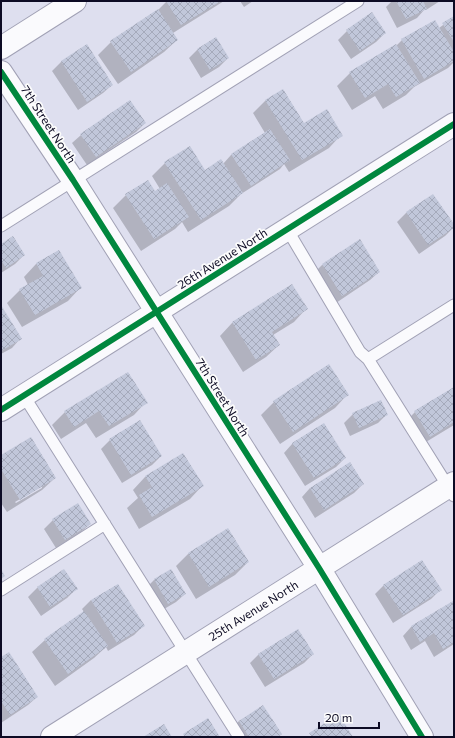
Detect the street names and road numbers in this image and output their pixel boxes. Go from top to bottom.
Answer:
street label: 7th Street North [19,83,79,165]
street label: 26th Avenue North [175,225,269,291]
street label: 7th Street North [193,355,253,439]
street label: 25th Avenue North [206,577,300,643]

